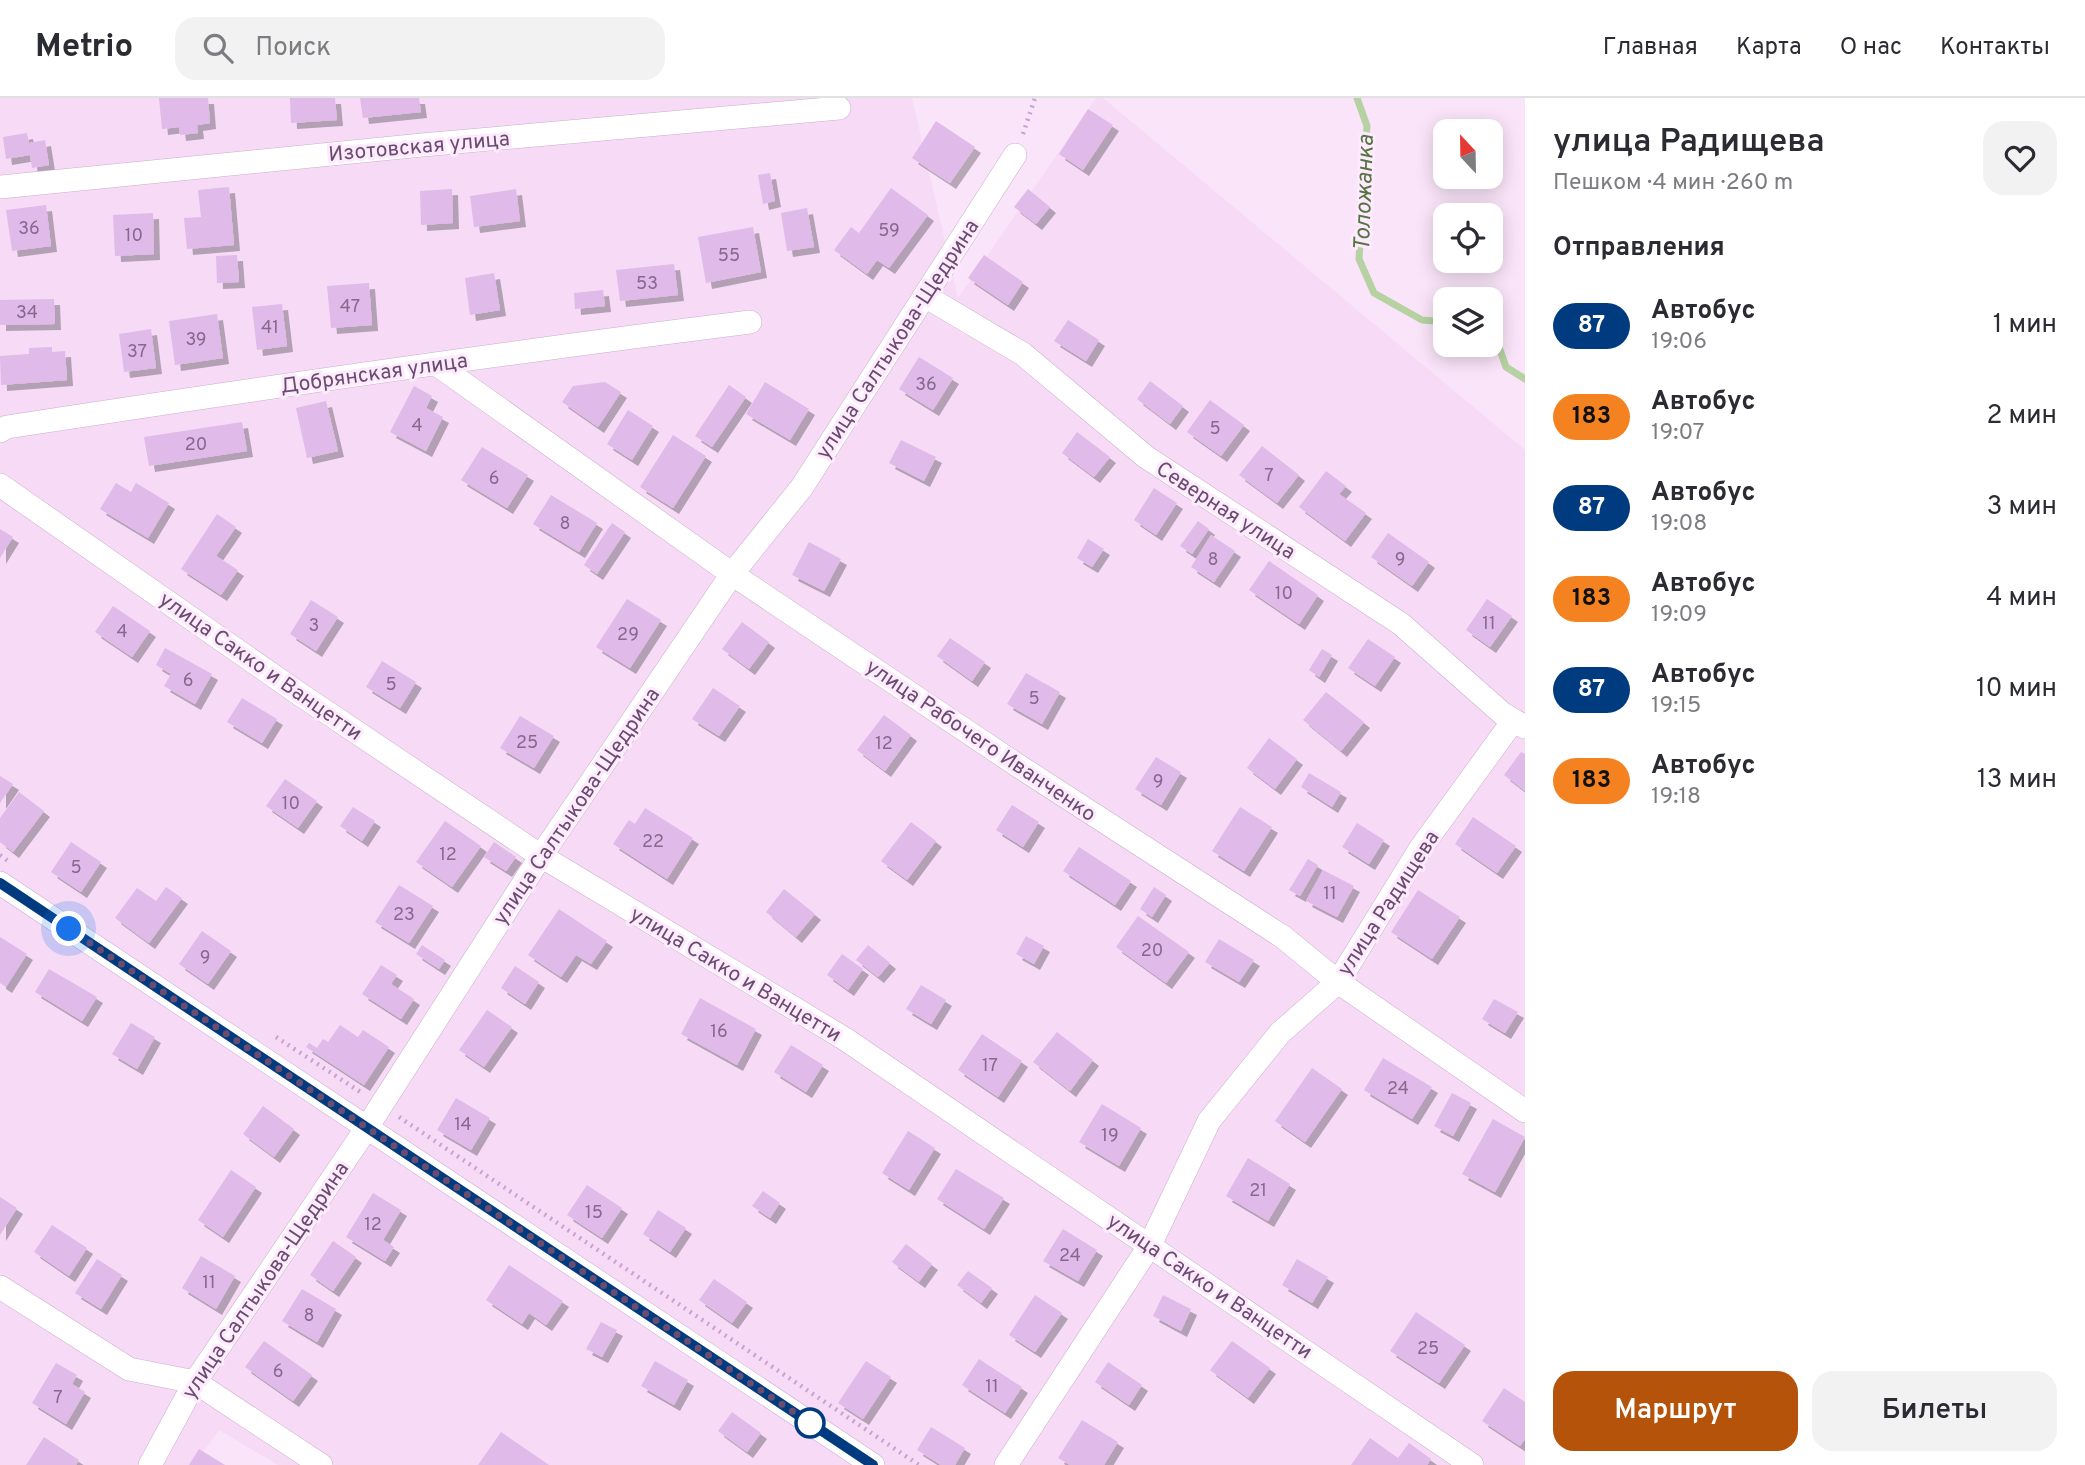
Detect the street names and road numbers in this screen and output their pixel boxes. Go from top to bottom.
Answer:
street label: Изотовская улица [327,126,511,169]
street label: улица Салтыкова-Щедрина [811,215,986,465]
street label: Добрянская улица [279,348,469,401]
street label: Северная улица [1150,456,1300,566]
street label: улица Сакко и Ванцетти [153,587,367,748]
street label: улица Рабочего Иванченко [860,654,1101,829]
street label: улица Салтыкова-Щедрина [488,683,667,931]
street label: улица Радищева [1332,826,1446,982]
street label: улица Сакко и Ванцетти [624,901,846,1049]
street label: улица Салтыкова-Щедрина [177,1157,356,1405]
street label: улица Сакко и Ванцетти [1101,1208,1317,1366]

